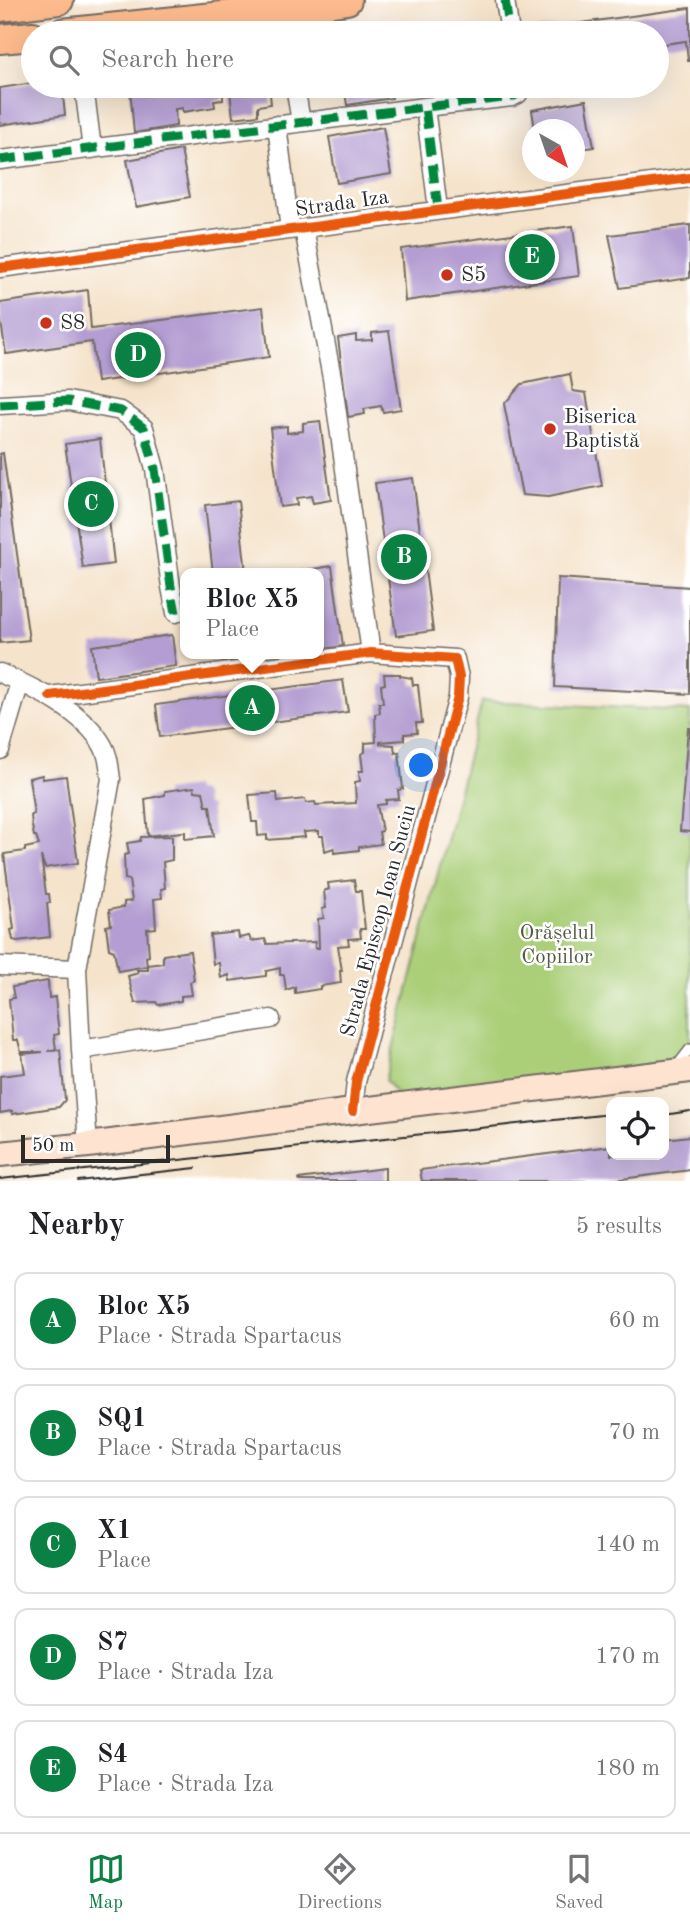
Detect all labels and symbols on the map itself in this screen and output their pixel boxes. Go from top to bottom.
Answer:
north arrow [522,119,585,182]
street label: Strada Iza [294,187,390,221]
pin: E [509,231,555,283]
place label: S5 [461,265,486,286]
marker: S5 [439,267,455,283]
place label: S8 [60,313,85,334]
marker: S8 [38,315,54,331]
pin: D [115,329,161,381]
place label: Biserica Baptistă [564,407,640,452]
marker: Biserica Baptistă [542,421,558,437]
pin: C [68,478,114,530]
pin: B [381,531,427,583]
pin: A [229,682,275,734]
your location [404,748,438,782]
street label: Strada Episcop Ioan Suciu [338,803,420,1039]
park label: Orășelul Copiilor [519,923,595,968]
scale bar [21,1132,170,1164]

